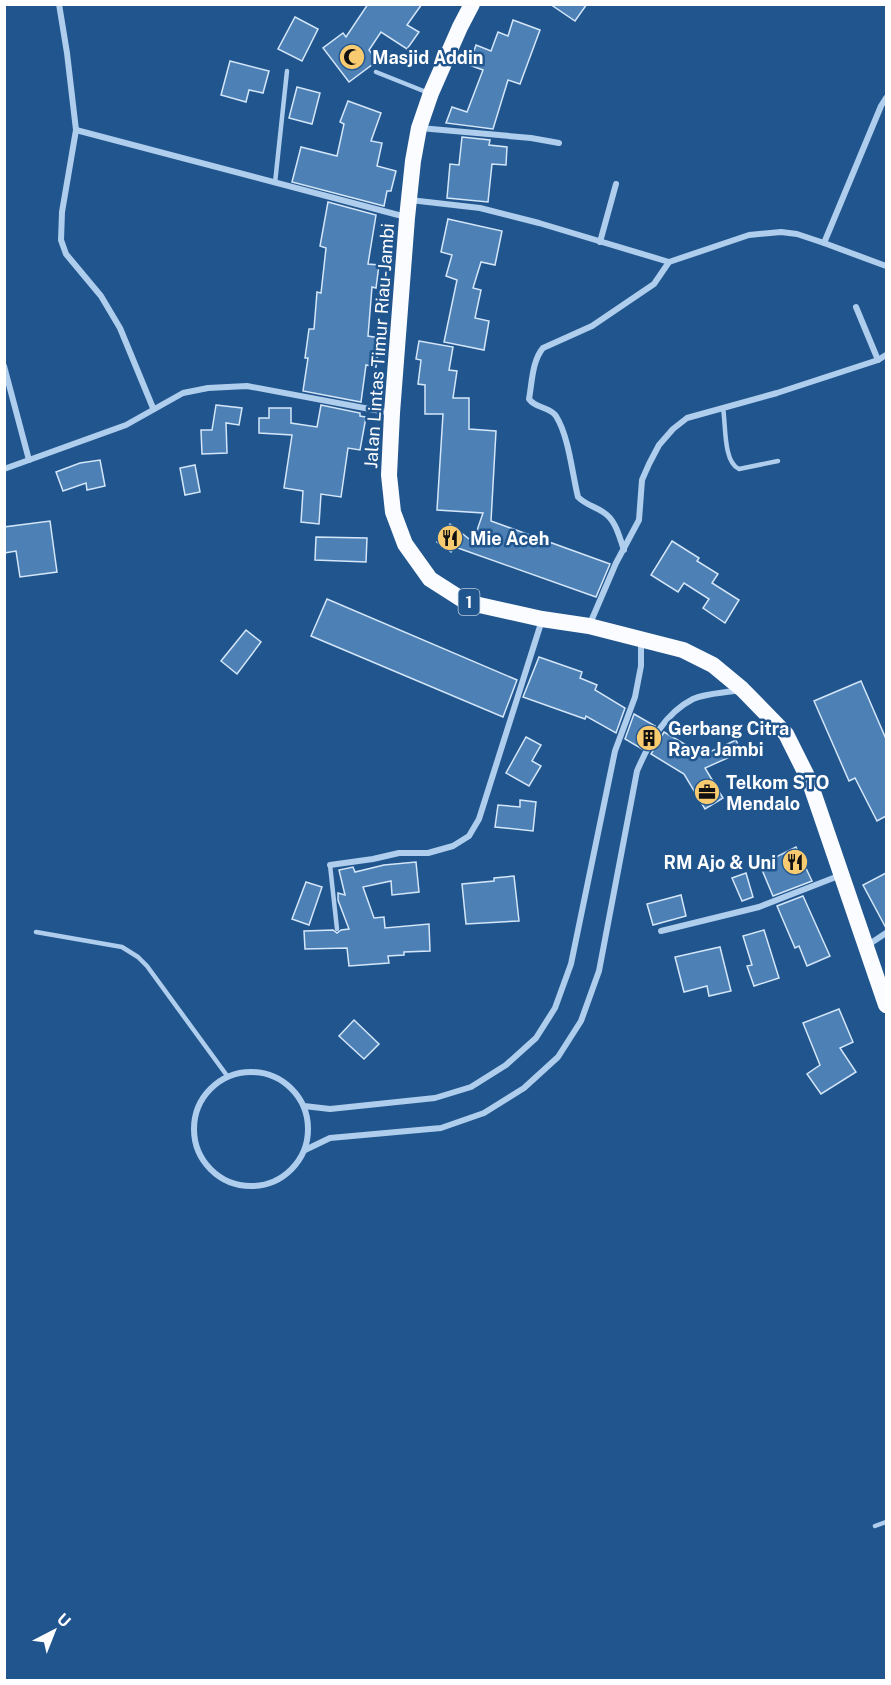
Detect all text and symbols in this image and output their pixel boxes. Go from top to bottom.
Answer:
mosque icon: Masjid Addin [337,42,367,72]
place label: Masjid Addin [372,47,483,68]
street label: Jalan Lintas Timur Riau-Jambi [360,223,398,469]
restaurant icon: Mie Aceh [435,523,465,553]
place label: Mie Aceh [470,528,549,549]
road number: 1 [458,589,480,615]
place label: Gerbang Citra Raya Jambi [668,718,789,760]
building icon: Gerbang Citra Raya Jambi [634,723,664,753]
place label: Telkom STO Mendalo [726,772,830,814]
office icon: Telkom STO Mendalo [692,777,722,807]
restaurant icon: RM Ajo & Uni [780,847,810,877]
place label: RM Ajo & Uni [664,852,776,873]
north arrow [24,1601,84,1661]
text: U [53,1609,74,1631]

